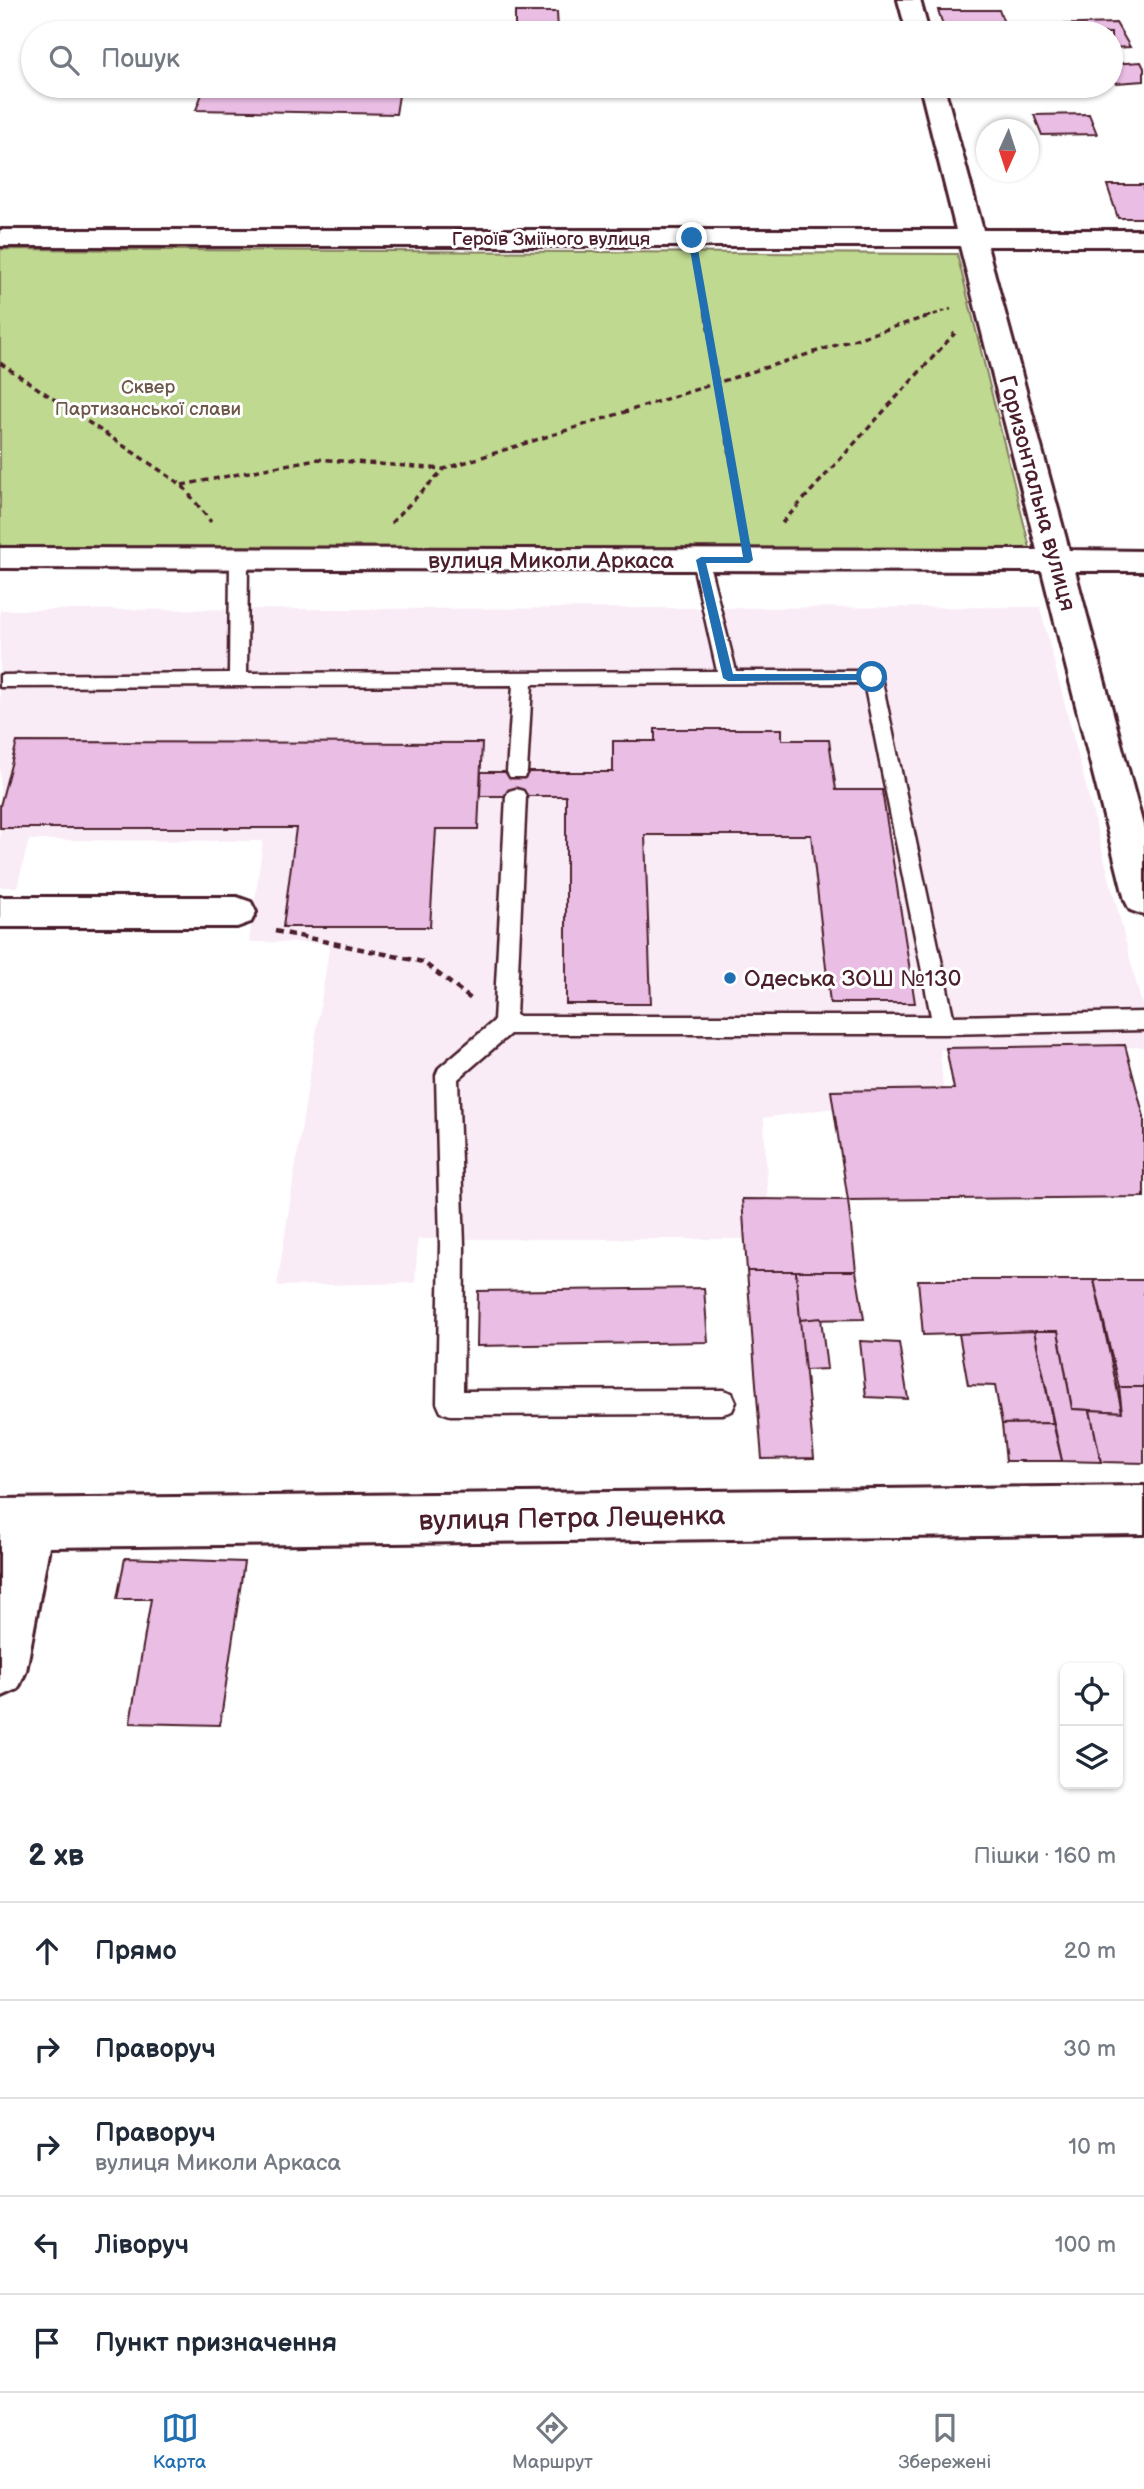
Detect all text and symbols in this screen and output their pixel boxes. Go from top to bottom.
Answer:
search box [21,21,1123,98]
icon: search [45,41,83,79]
text: Пошук [101,44,180,75]
north arrow [976,119,1039,182]
route end [676,222,707,253]
street label: Героїв Зміїного вулиця [452,228,650,251]
street label: Горизонтальна вулиця [992,372,1082,614]
park label: Сквер Партизанської слави [55,376,241,421]
street label: вулиця Миколи Аркаса [428,547,674,575]
route start [856,661,887,692]
place label: Одеська ЗОШ №130 [744,965,961,993]
marker: Одеська ЗОШ №130 [722,970,738,986]
street label: вулиця Петра Лещенка [418,1499,726,1538]
map controls [1060,1663,1123,1789]
button: locate [1060,1663,1123,1726]
button: layers [1060,1726,1123,1789]
text: 2 хв [28,1838,84,1874]
text: Пішки · 160 m [974,1842,1116,1870]
icon: ahead [28,1932,66,1970]
text: Прямо [95,1936,177,1967]
text: 20 m [1064,1937,1116,1965]
icon: right [28,2030,66,2068]
text: Праворуч [95,2034,216,2065]
text: 30 m [1063,2035,1116,2063]
text: Праворуч [95,2118,216,2149]
icon: right [28,2128,66,2166]
text: 10 m [1068,2133,1116,2161]
text: вулиця Миколи Аркаса [95,2149,341,2177]
icon: left [28,2226,66,2264]
text: Ліворуч [95,2230,189,2261]
text: 100 m [1055,2231,1116,2259]
icon: arrive [28,2324,66,2362]
text: Пункт призначення [95,2328,337,2359]
tab: Карта [153,2409,206,2474]
tab: Маршрут [512,2409,593,2474]
tab: Збережені [898,2409,991,2474]

